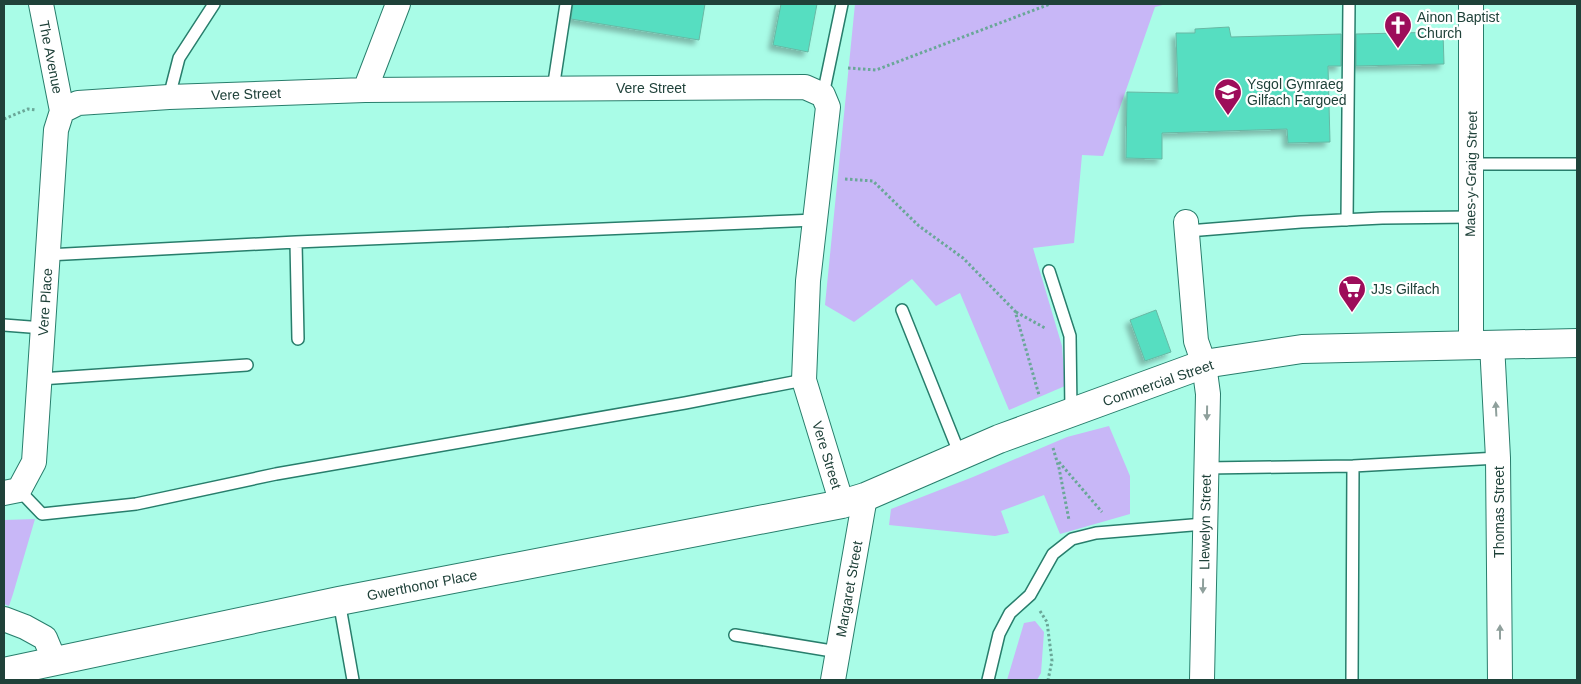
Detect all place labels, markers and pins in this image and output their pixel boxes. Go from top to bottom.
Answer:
place label: Ainon Baptist Church [1417,9,1500,41]
church icon: Ainon Baptist Church [1383,10,1413,49]
place label: Ysgol Gymraeg Gilfach Fargoed [1247,76,1347,108]
school or university icon: Ysgol Gymraeg Gilfach Fargoed [1213,77,1243,116]
supermarket icon: JJs Gilfach [1337,274,1367,313]
place label: JJs Gilfach [1371,281,1439,297]

